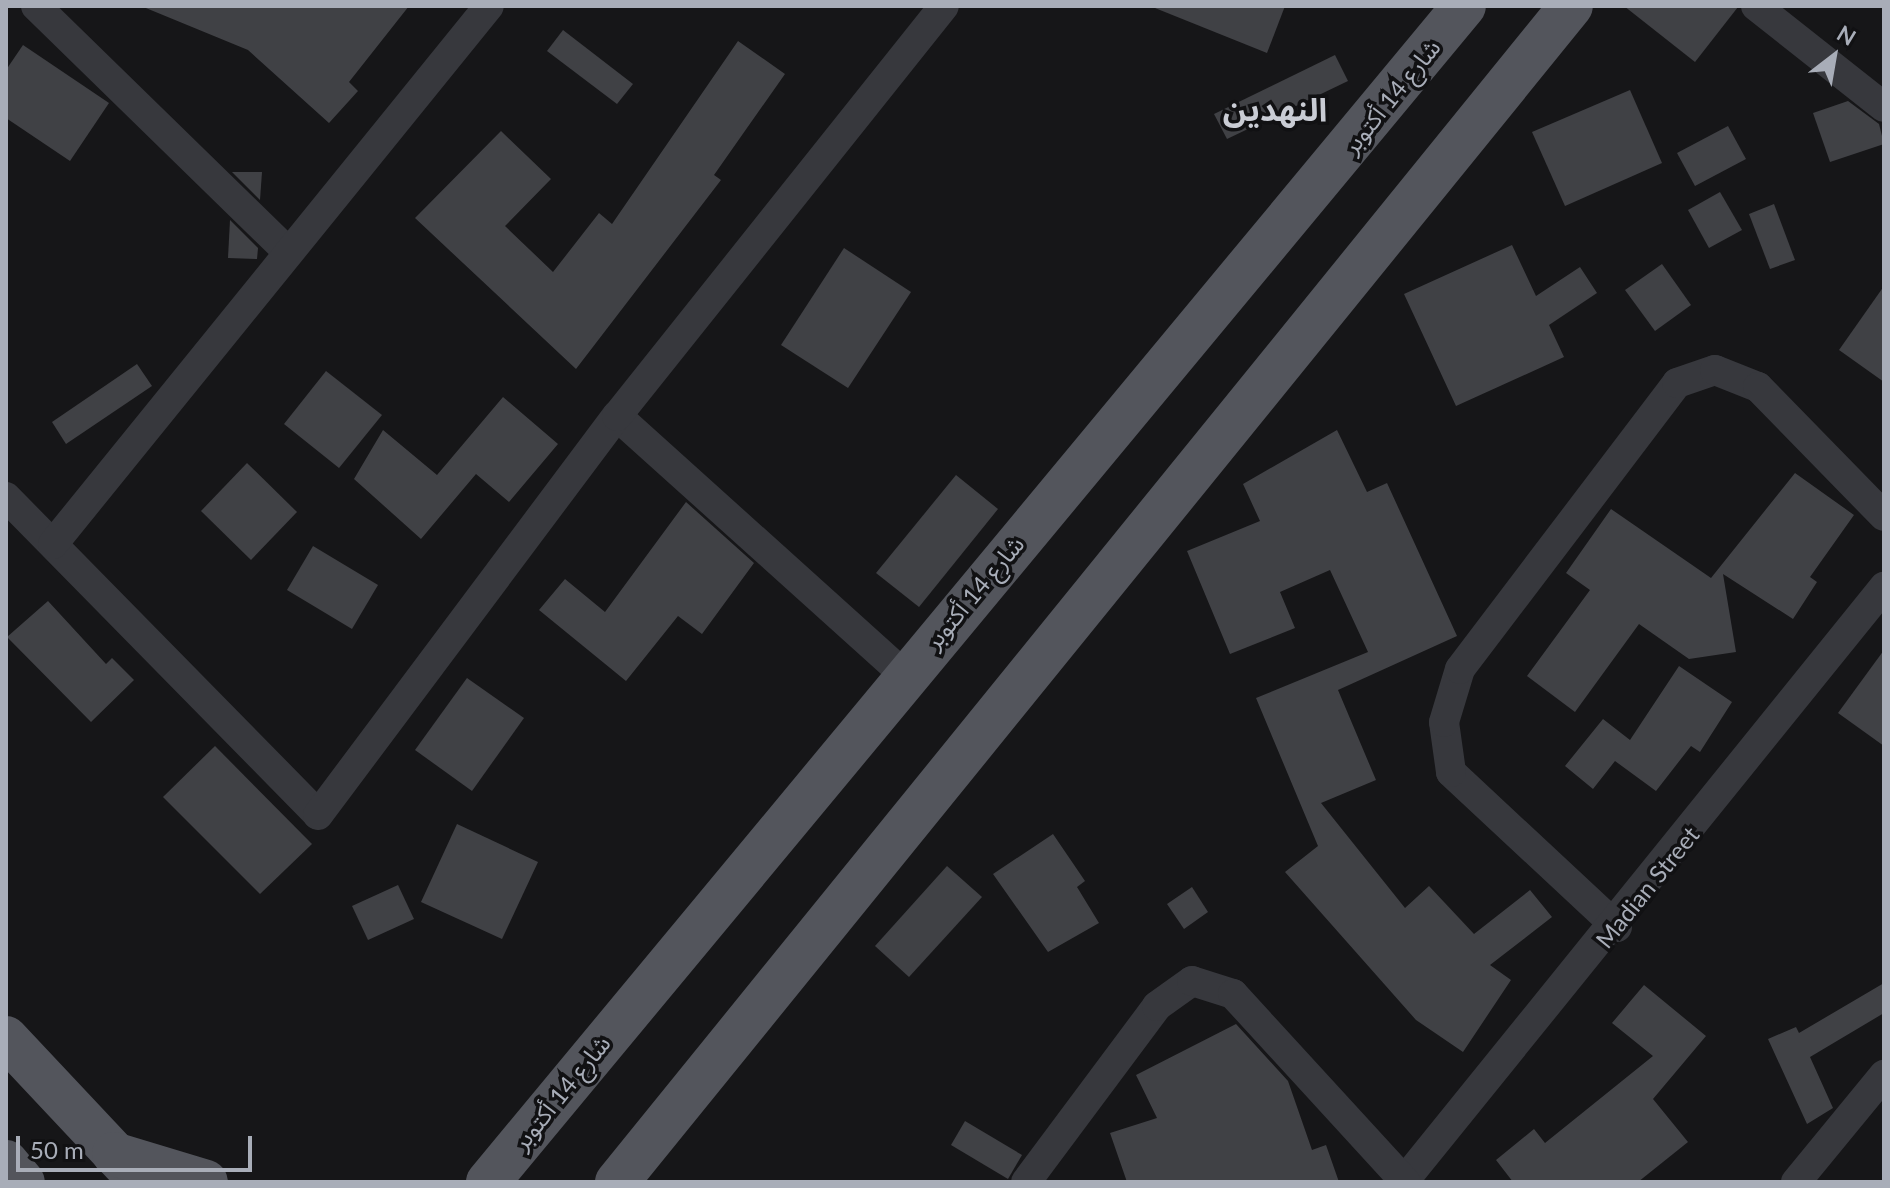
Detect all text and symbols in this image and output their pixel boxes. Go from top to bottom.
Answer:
north arrow [1794,16,1874,96]
text: N [1832,19,1861,51]
street label: شارع 14 أكتوبر [1336,33,1446,159]
district label: النهدين [1223,90,1327,128]
street label: شارع 14 أكتوبر [918,530,1030,654]
street label: Madian Street [1589,821,1705,953]
street label: شارع 14 أكتوبر [506,1029,616,1155]
scale bar [20,1120,256,1170]
text: 50 m [30,1135,84,1164]

